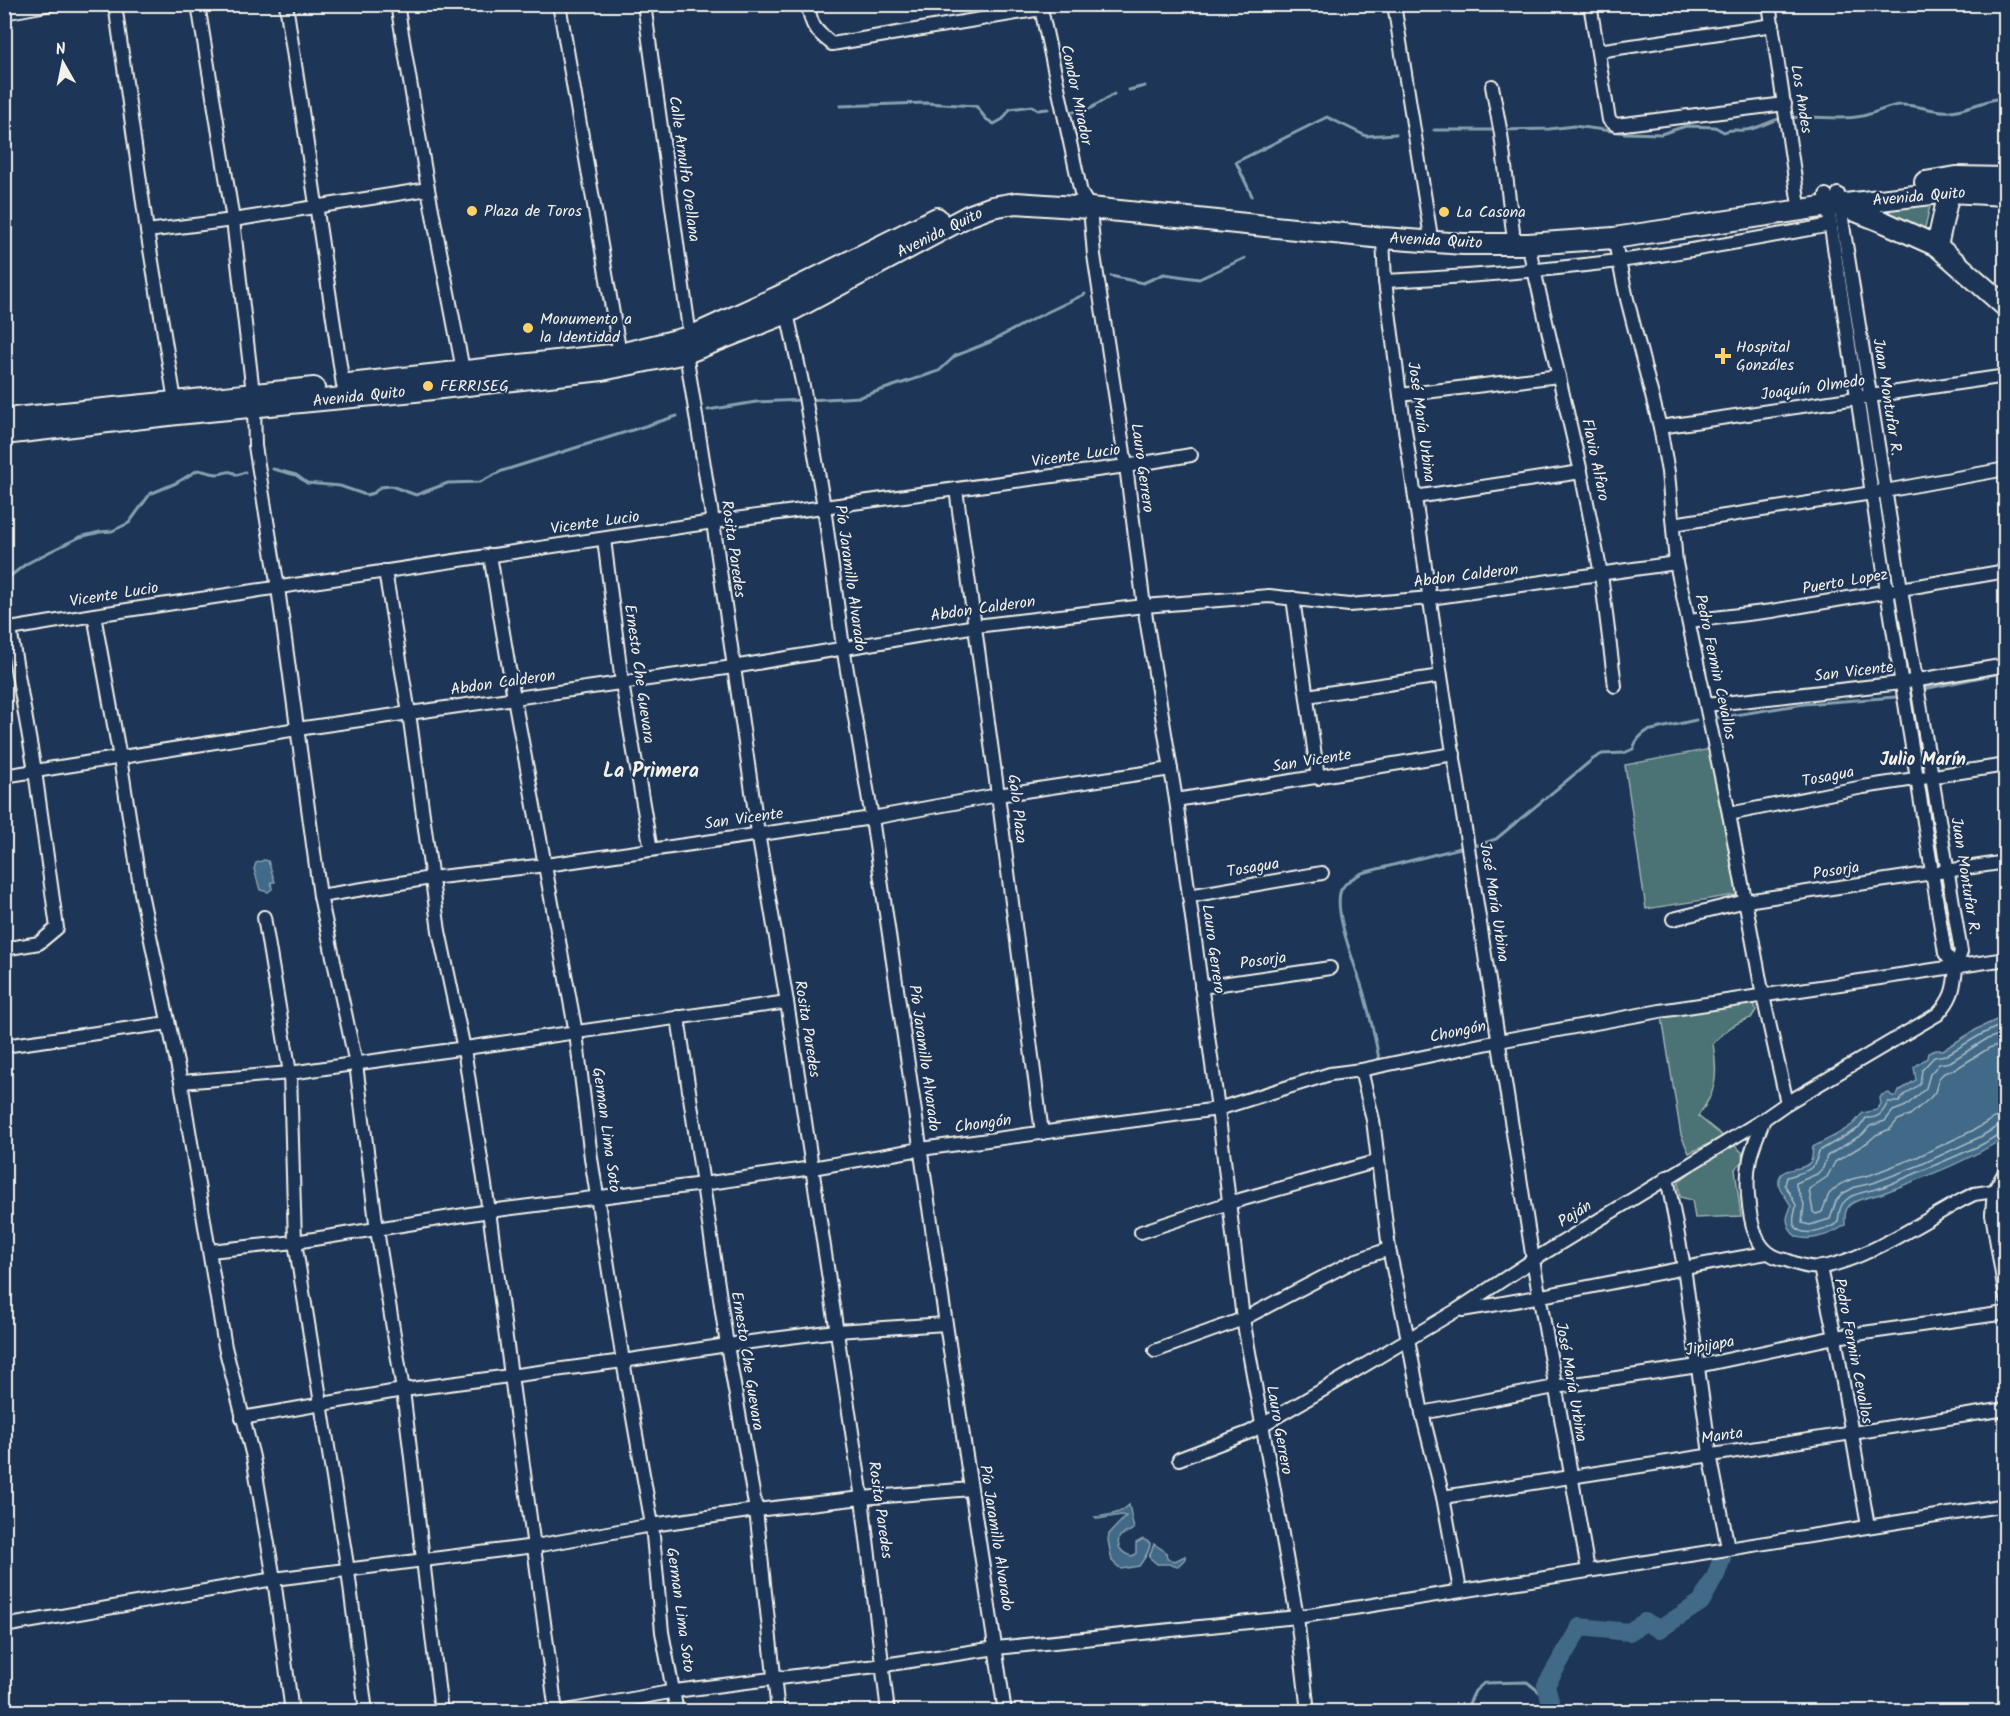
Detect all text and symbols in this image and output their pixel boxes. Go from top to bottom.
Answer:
north arrow [33,33,93,93]
text: N [54,37,68,63]
street label: Condor Mirador [1053,42,1099,149]
street label: Los Andes [1783,63,1819,135]
street label: Calle Arnulfo Orellana [661,94,707,244]
street label: Avenida Quito [1872,180,1966,214]
place label: Plaza de Toros [484,199,582,224]
place label: La Casona [1456,200,1526,225]
street label: Avenida Quito [893,201,987,265]
marker: Plaza de Toros [465,204,479,218]
marker: La Casona [1437,205,1451,219]
street label: Avenida Quito [1389,226,1483,256]
place label: Monumento a la Identidad [540,307,632,350]
marker: Monumento a la Identidad [521,321,535,335]
place label: Hospital Gonzáles [1736,335,1794,378]
street label: Juan Montufar R. [1865,337,1909,457]
marker: Hospital Gonzáles [1714,347,1732,365]
street label: José María Urbina [1400,360,1442,484]
street label: Joaquín Olmedo [1759,368,1867,408]
place label: FERRISEG [440,374,509,399]
marker: FERRISEG [421,379,435,393]
street label: Avenida Quito [311,380,407,414]
street label: Flavio Alfaro [1574,416,1616,504]
street label: Lauro Gerrero [1123,422,1161,514]
street label: Vicente Lucio [1030,437,1122,475]
street label: Rosita Paredes [714,499,752,599]
street label: Pío Jaramillo Alvarado [827,503,873,653]
street label: Vicente Lucio [549,504,641,542]
street label: Abdon Calderon [1412,557,1520,595]
street label: Puerto Lopez [1800,562,1890,602]
street label: Vicente Lucio [68,576,160,614]
street label: Abdon Calderon [929,589,1037,629]
street label: Pedro Fermin Cevallos [1687,592,1743,742]
street label: Ernesto Che Guevara [617,603,661,745]
street label: San Vicente [1813,655,1895,689]
street label: Abdon Calderon [449,663,557,703]
street label: San Vicente [1271,742,1353,780]
district label: Julio Marín [1880,746,1966,775]
district label: La Primera [603,756,699,788]
street label: Tosagua [1800,760,1856,794]
street label: Galo Plaza [1000,773,1034,845]
street label: San Vicente [703,801,785,837]
street label: Juan Montufar R. [1943,816,1987,936]
street label: José María Urbina [1472,840,1516,964]
street label: Tosagua [1225,851,1281,885]
street label: Posorja [1811,855,1861,887]
street label: Lauro Gerrero [1194,903,1232,995]
street label: Posorja [1238,945,1288,977]
street label: Rosita Paredes [787,979,827,1080]
street label: Pío Jaramillo Alvarado [901,983,947,1133]
street label: Chongón [1427,1014,1489,1050]
street label: German Lima Soto [585,1066,627,1194]
street label: Chongón [953,1108,1013,1140]
street label: Paján [1553,1194,1597,1234]
street label: Pedro Fermin Cevallos [1827,1276,1879,1426]
street label: Ernesto Che Guevara [724,1290,770,1432]
street label: José María Urbina [1548,1320,1594,1444]
street label: Jipijapa [1683,1329,1737,1363]
street label: Lauro Gerrero [1259,1383,1299,1477]
street label: Manta [1699,1421,1745,1451]
street label: Rosita Paredes [861,1460,899,1560]
street label: Pío Jaramillo Alvarado [972,1463,1020,1613]
street label: German Lima Soto [659,1546,701,1674]

